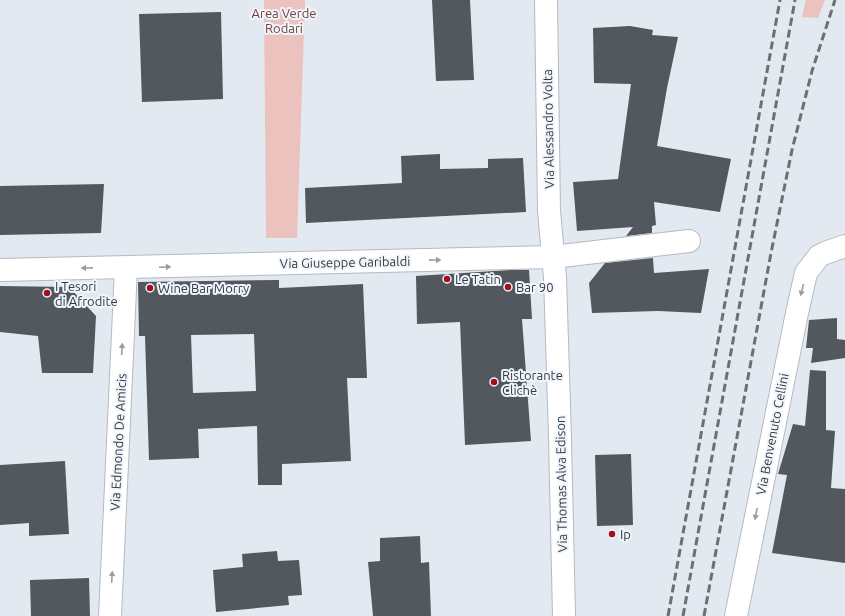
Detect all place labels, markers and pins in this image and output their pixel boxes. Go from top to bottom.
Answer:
place label: Le Tatin [455,272,501,286]
marker: Le Tatin [442,274,452,284]
place label: I Tesori di Afrodite [55,279,118,308]
place label: Bar 90 [516,280,554,294]
place label: Wine Bar Morry [158,281,249,295]
marker: Bar 90 [503,282,513,292]
marker: Wine Bar Morry [145,283,155,293]
marker: I Tesori di Afrodite [42,288,52,298]
place label: Ristorante Clichè [502,368,563,397]
marker: Ristorante Clichè [489,377,499,387]
place label: Ip [620,527,631,541]
marker: Ip [607,529,617,539]

